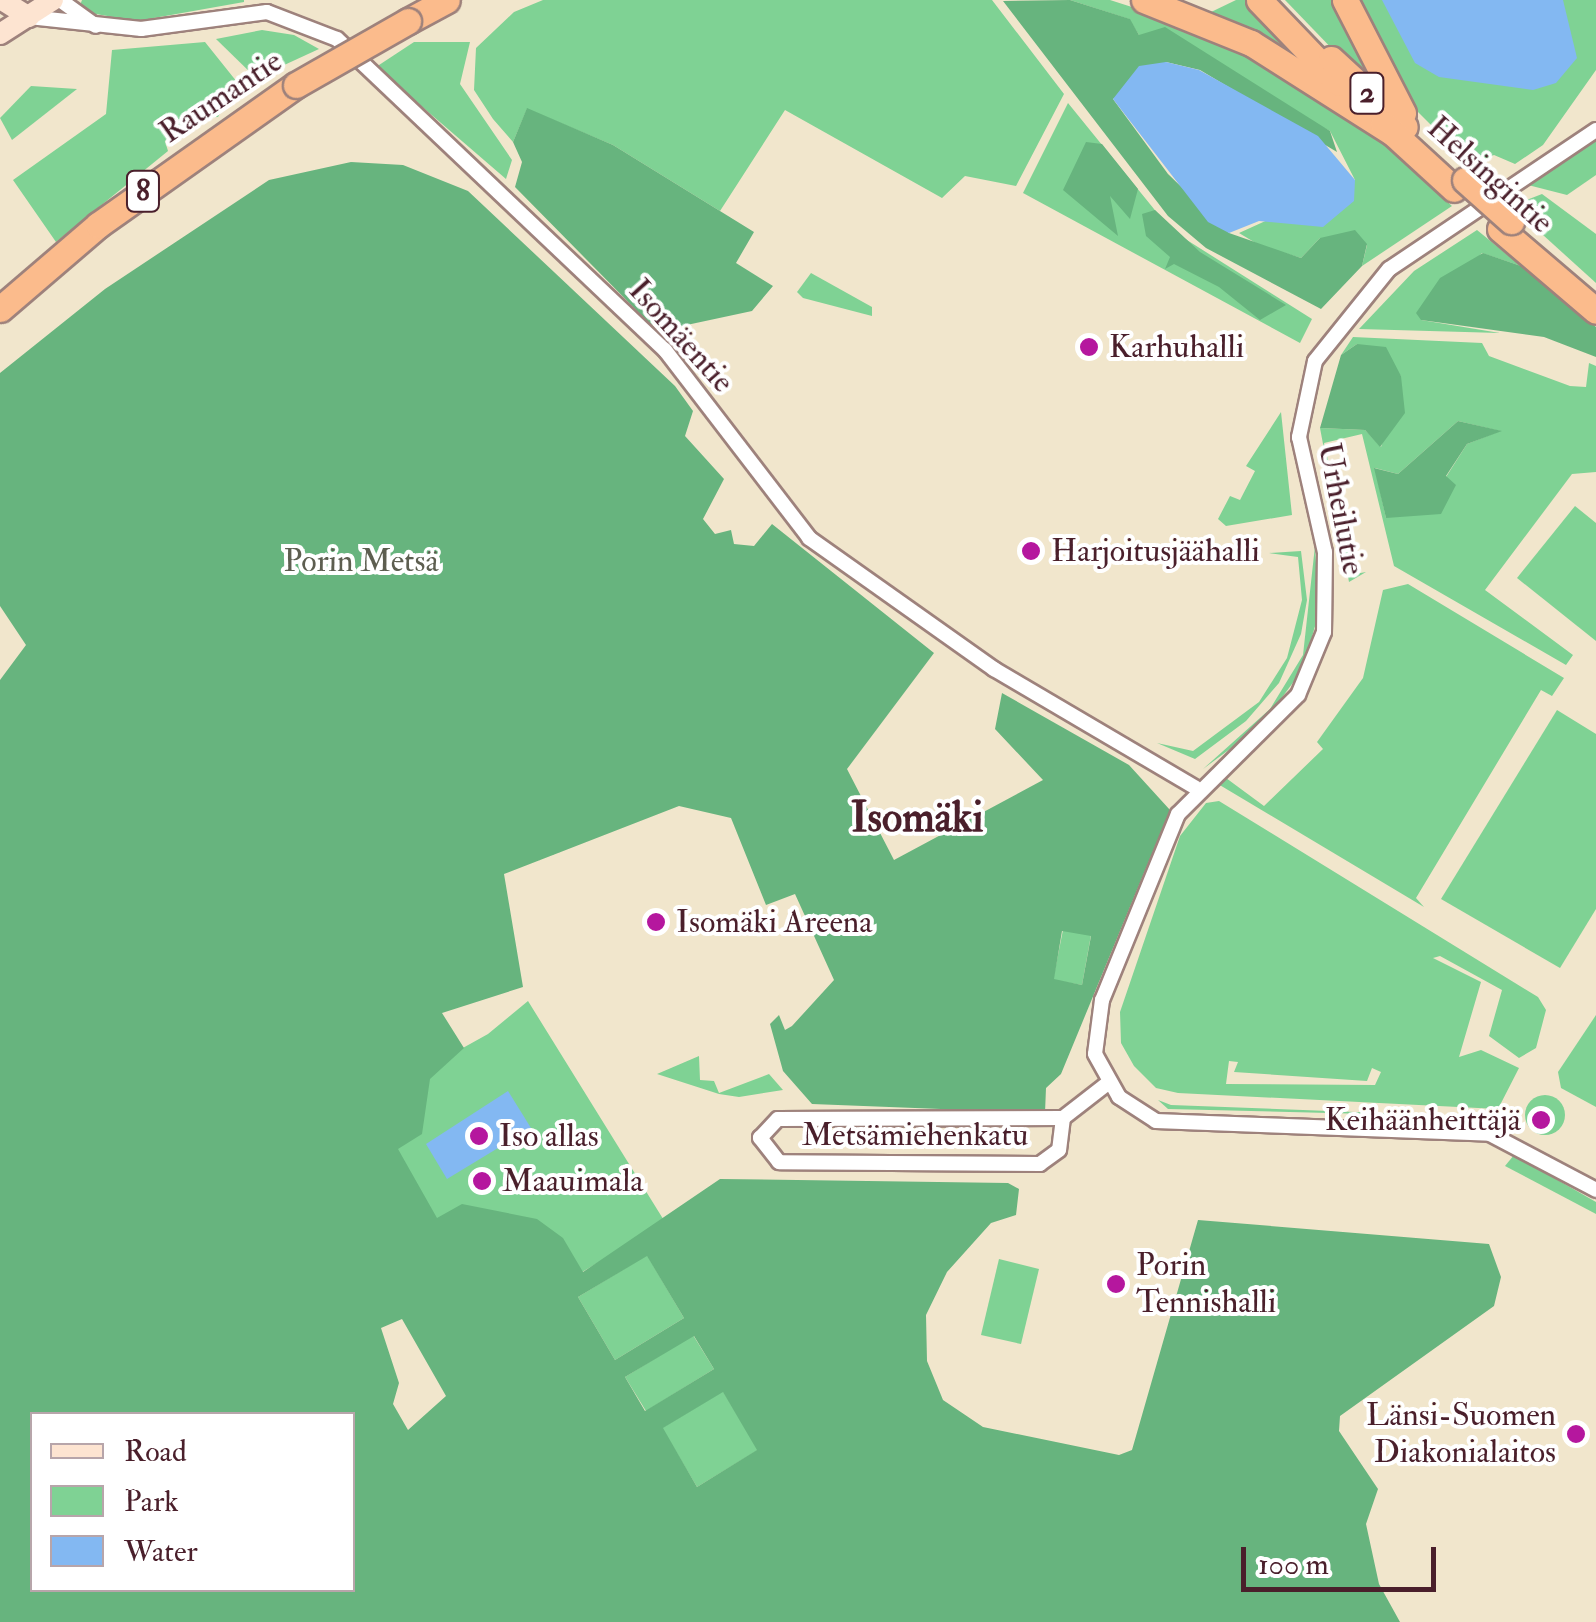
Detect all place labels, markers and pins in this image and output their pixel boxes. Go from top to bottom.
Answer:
place label: Karhuhalli [1109,328,1244,366]
marker: Karhuhalli [1078,336,1100,358]
place label: Harjoitusjäähalli [1051,532,1260,570]
marker: Harjoitusjäähalli [1020,540,1042,562]
place label: Isomäki Areena [676,903,872,941]
marker: Isomäki Areena [645,911,667,933]
place label: Keihäänheittäjä [1325,1101,1521,1139]
marker: Keihäänheittäjä [1530,1109,1552,1131]
place label: Iso allas [499,1117,599,1155]
marker: Iso allas [468,1125,490,1147]
place label: Maauimala [502,1162,644,1200]
marker: Maauimala [471,1170,493,1192]
place label: Porin Tennishalli [1136,1247,1276,1322]
marker: Porin Tennishalli [1105,1273,1127,1295]
place label: Länsi-Suomen Diakonialaitos [1366,1397,1556,1472]
marker: Länsi-Suomen Diakonialaitos [1565,1423,1587,1445]

